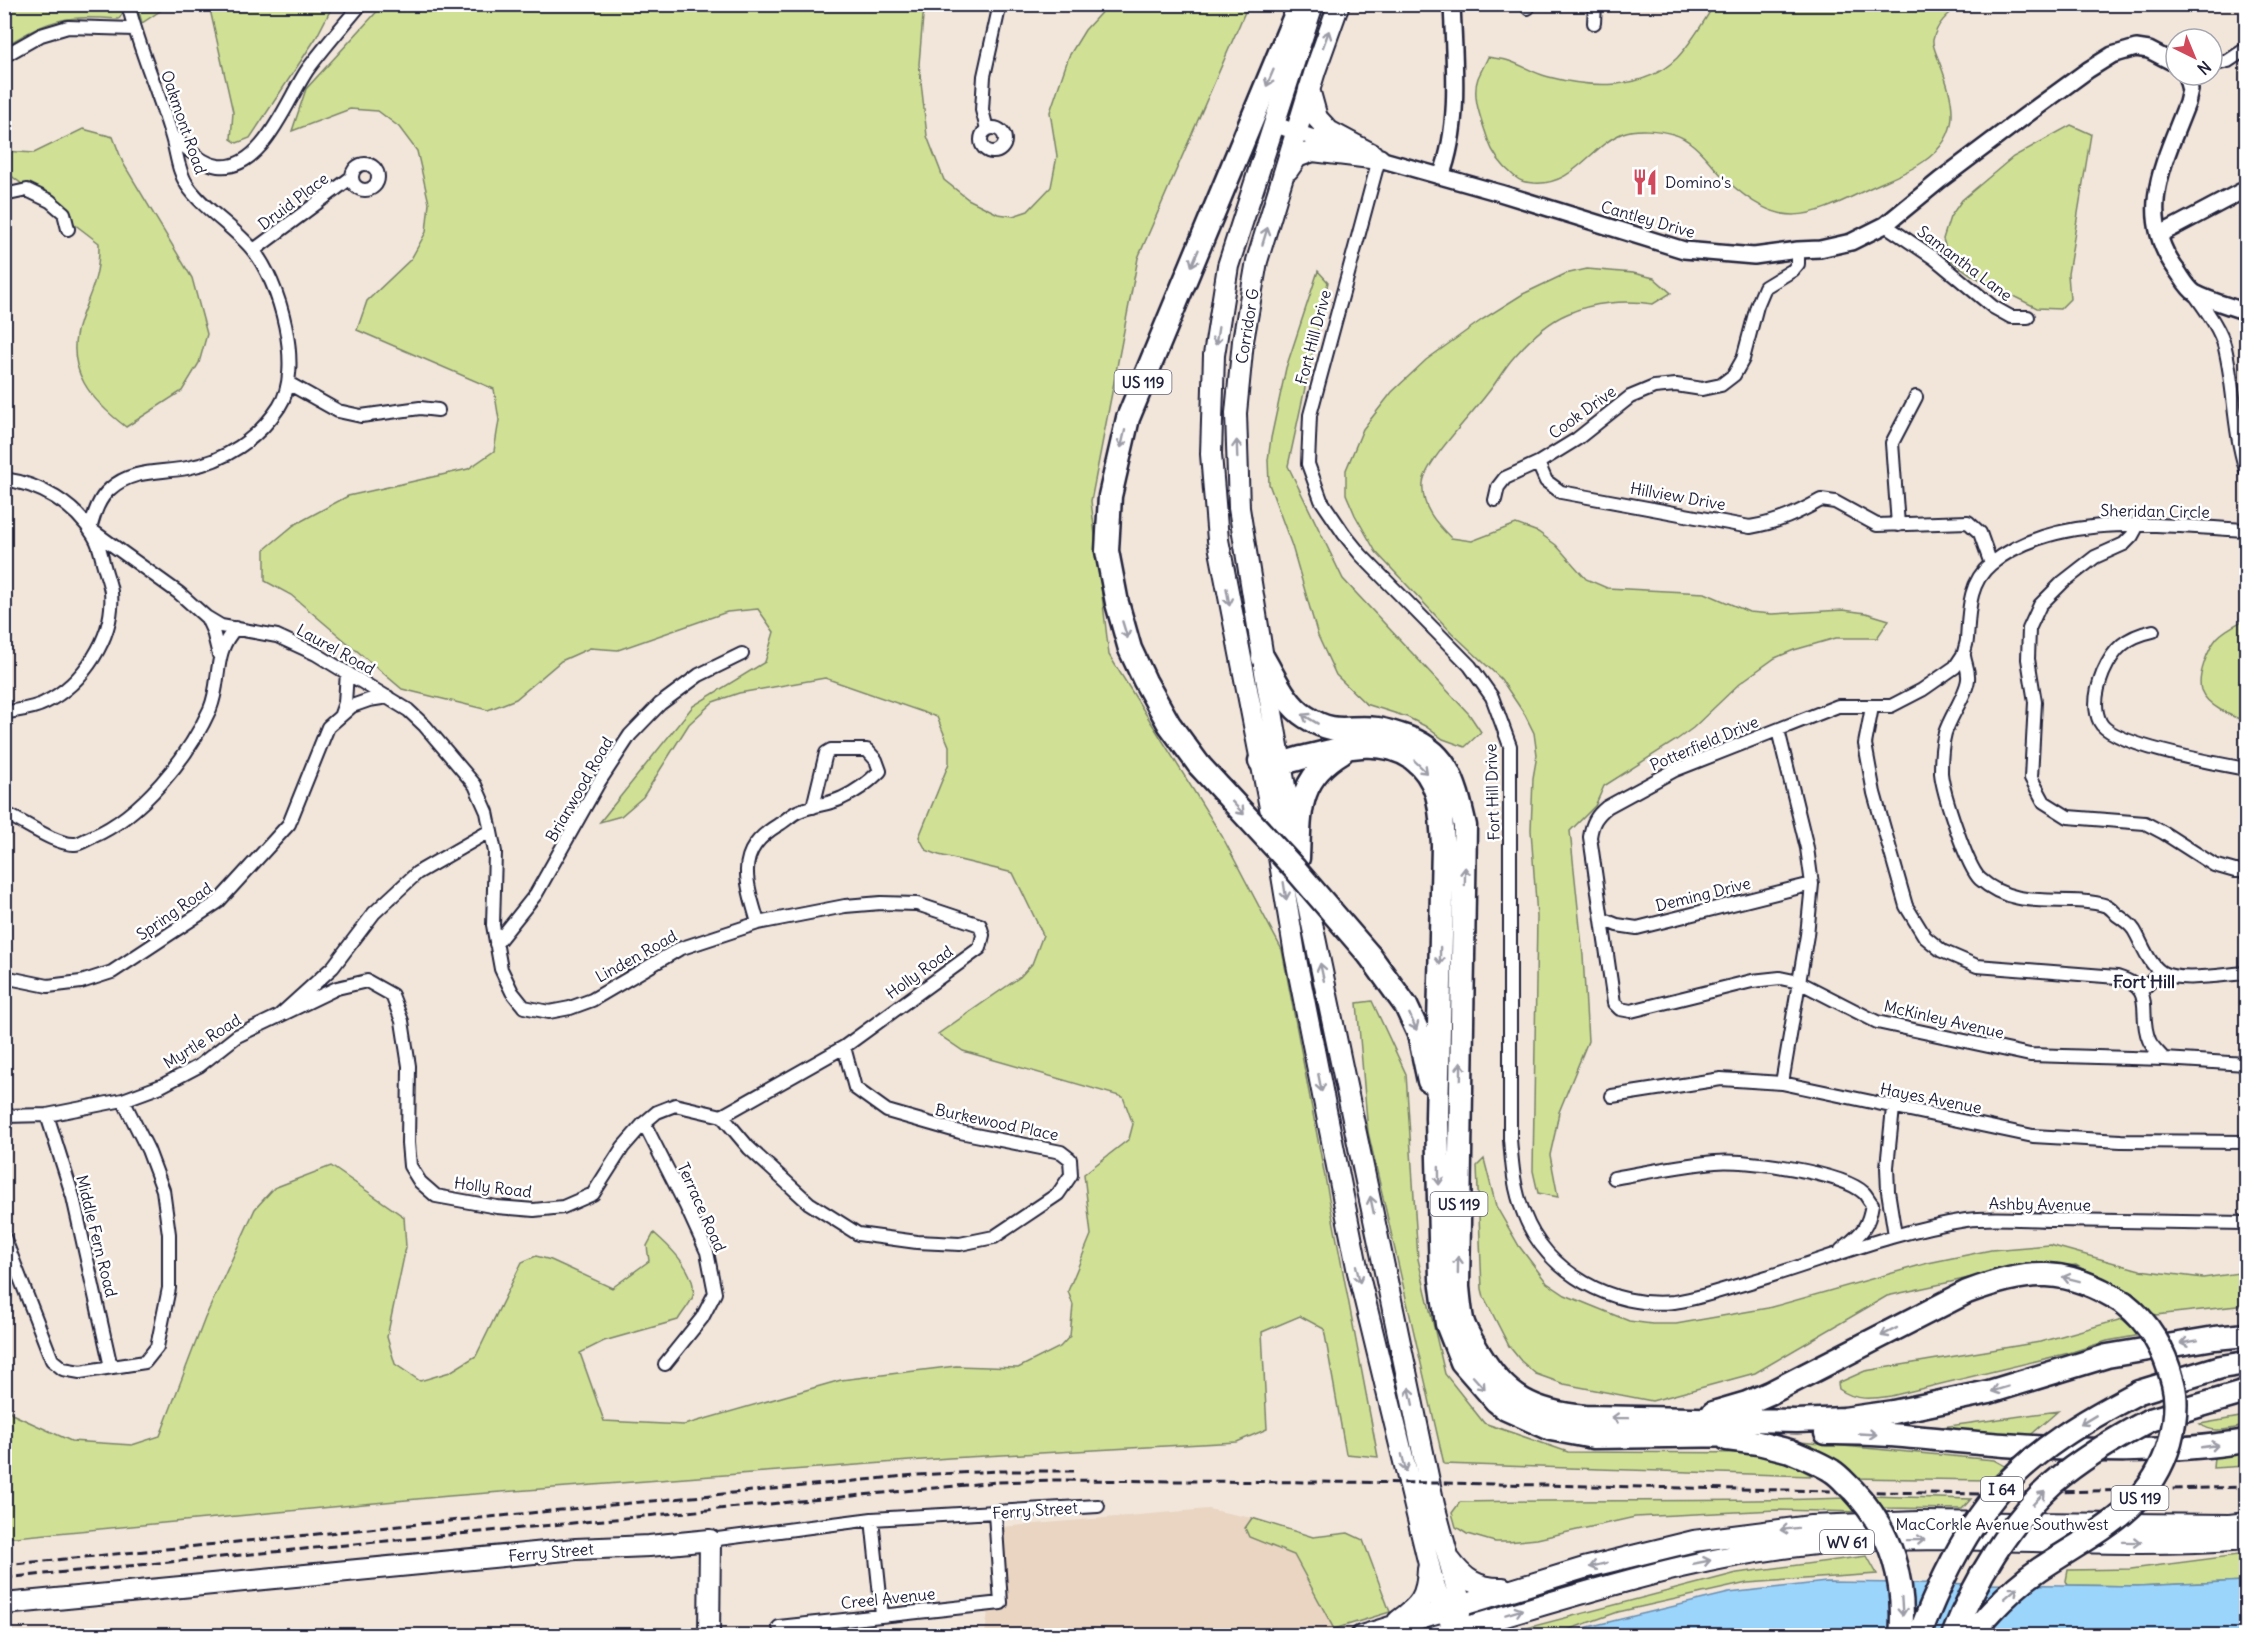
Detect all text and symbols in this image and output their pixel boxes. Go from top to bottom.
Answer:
north arrow [2164,27,2224,87]
one-way arrow [1322,30,1333,49]
text: N [2193,57,2215,79]
street label: Oakmont Road [157,67,211,177]
one-way arrow [1264,68,1275,87]
restaurant icon: Domino's [1630,167,1660,197]
street label: Druid Place [254,168,332,234]
place label: Domino's [1665,172,1731,192]
street label: Cantley Drive [1599,196,1697,242]
street label: Samantha Lane [1914,221,2016,305]
one-way arrow [1260,227,1271,246]
one-way arrow [1189,248,1200,267]
street label: Corridor G [1231,287,1263,365]
street label: Fort Hill Drive [1291,288,1335,386]
one-way arrow [1211,326,1222,345]
road number: US 119 [1114,370,1172,394]
street label: Cook Drive [1545,381,1619,443]
one-way arrow [1117,429,1128,448]
one-way arrow [1232,440,1243,460]
street label: Hillview Drive [1629,478,1727,514]
street label: Sheridan Circle [2100,500,2210,522]
one-way arrow [1223,587,1234,606]
street label: Laurel Road [293,619,379,679]
one-way arrow [1120,620,1131,639]
street label: Potterfield Drive [1647,711,1761,775]
one-way arrow [1302,712,1319,724]
street label: Briarwood Road [541,733,617,845]
street label: Fort Hill Drive [1480,743,1504,841]
one-way arrow [1413,759,1428,774]
one-way arrow [1231,800,1246,815]
one-way arrow [1459,866,1470,886]
street label: Deming Drive [1653,873,1753,915]
street label: Spring Road [132,878,216,944]
one-way arrow [1279,881,1290,900]
street label: Linden Road [592,925,680,987]
street label: Holly Road [882,941,956,1003]
one-way arrow [1435,945,1446,965]
one-way arrow [1316,962,1328,981]
district label: Fort Hill [2113,970,2175,993]
street label: McKinley Avenue [1882,995,2006,1043]
street label: Myrtle Road [160,1009,244,1073]
one-way arrow [1408,1013,1420,1031]
one-way arrow [1456,1061,1467,1081]
one-way arrow [1315,1072,1326,1092]
street label: Hayes Avenue [1879,1078,1983,1118]
street label: Burkewood Place [934,1099,1060,1145]
street label: Terrace Road [673,1159,731,1255]
one-way arrow [1433,1166,1444,1186]
street label: Holly Road [453,1172,533,1202]
street label: Middle Fern Road [72,1173,122,1299]
road number: US 119 [1430,1192,1488,1216]
street label: Ashby Avenue [1989,1193,2091,1215]
one-way arrow [1365,1196,1377,1215]
one-way arrow [1452,1256,1464,1276]
one-way arrow [1353,1264,1365,1283]
one-way arrow [2062,1273,2081,1285]
one-way arrow [1881,1326,1898,1338]
one-way arrow [2179,1337,2199,1348]
one-way arrow [1472,1375,1486,1390]
one-way arrow [1991,1384,2010,1395]
one-way arrow [1405,1386,1417,1405]
one-way arrow [1611,1412,1631,1423]
one-way arrow [2080,1415,2097,1427]
one-way arrow [1858,1429,1878,1440]
one-way arrow [2199,1441,2219,1452]
one-way arrow [1399,1454,1411,1473]
road number: I 64 [1981,1477,2023,1501]
road number: US 119 [2112,1486,2168,1510]
one-way arrow [2032,1491,2046,1506]
street label: Ferry Street [992,1497,1079,1523]
street label: MacCorkle Avenue Southwest [1895,1514,2109,1534]
one-way arrow [1780,1523,1800,1534]
road number: WV 61 [1820,1530,1874,1554]
one-way arrow [1906,1534,1926,1546]
one-way arrow [2122,1536,2142,1548]
street label: Ferry Street [508,1538,595,1566]
one-way arrow [1692,1555,1711,1567]
one-way arrow [1589,1559,1608,1571]
street label: Creel Avenue [840,1583,936,1613]
one-way arrow [2003,1586,2019,1599]
one-way arrow [1897,1597,1908,1617]
one-way arrow [1504,1606,1523,1617]

